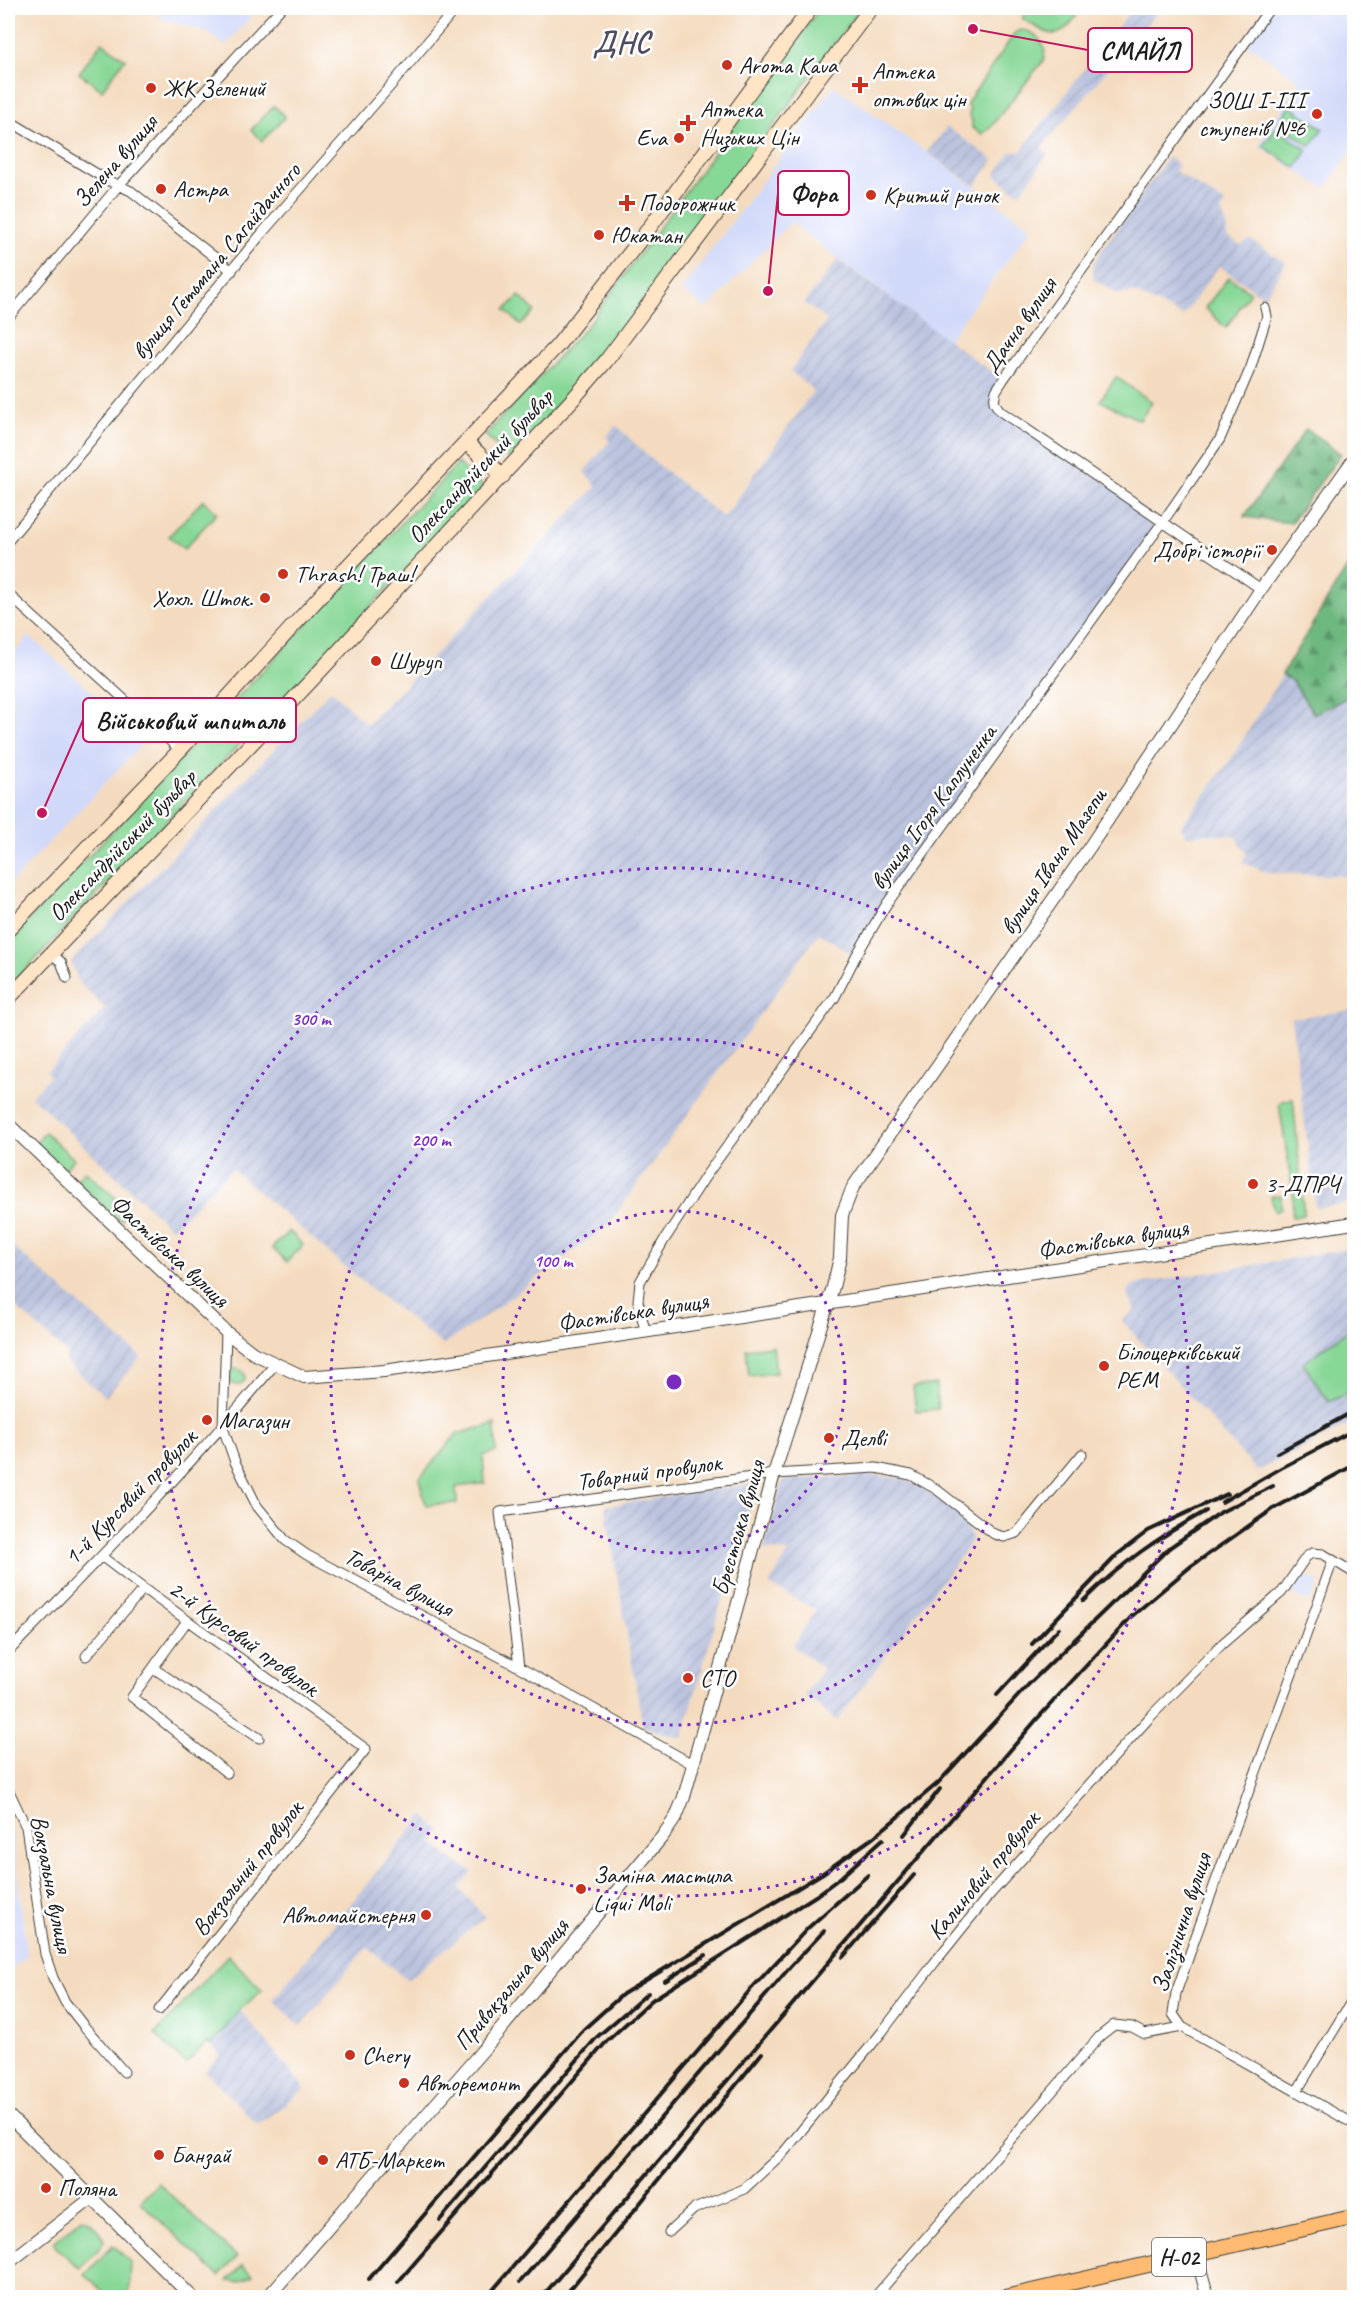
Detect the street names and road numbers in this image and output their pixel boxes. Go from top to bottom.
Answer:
street label: Зелена вулиця [66,107,165,214]
street label: вулиця Гетьмана Сагайдачного [125,155,308,365]
street label: Дачна вулиця [975,270,1064,379]
street label: Олександрійський бульвар [401,381,561,550]
street label: вулиця Ігоря Каплуненка [863,717,1004,895]
street label: Олександрійський бульвар [42,761,204,927]
street label: вулиця Івана Мазепи [993,781,1114,940]
street label: Фастівська вулиця [104,1188,237,1315]
street label: Фастівська вулиця [1036,1212,1192,1266]
street label: Фастівська вулиця [556,1285,712,1339]
street label: 1-й Курсовий провулок [57,1421,204,1572]
street label: Товарний провулок [575,1447,725,1497]
street label: Брестська вулиця [704,1456,772,1599]
street label: Товарна вулиця [339,1541,460,1624]
street label: 2-й Курсовий провулок [163,1573,327,1704]
street label: Вокзальний провулок [185,1792,311,1942]
street label: Калиновий провулок [920,1803,1047,1946]
street label: Вокзальна вулиця [24,1813,80,1957]
street label: Залізнична вулиця [1144,1848,1219,1997]
street label: Привокзальна вулиця [447,1911,577,2057]
road number: Н-02 [1152,2238,1206,2276]

